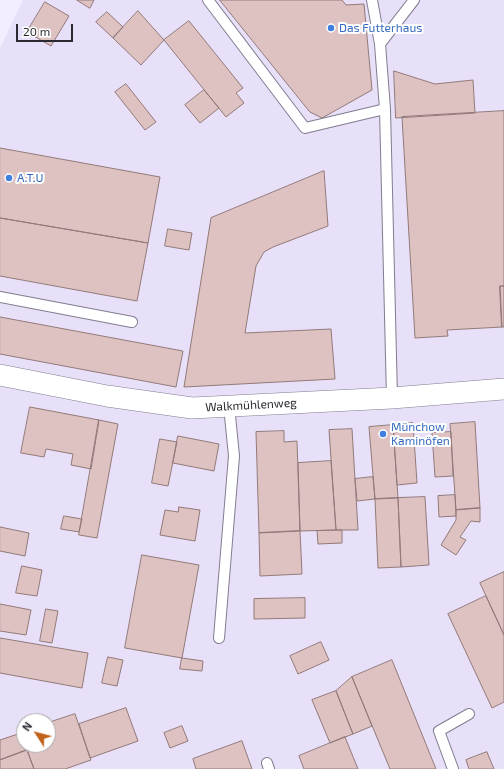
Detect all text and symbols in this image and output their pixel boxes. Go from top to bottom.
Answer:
scale bar [18,16,75,42]
place label: Das Futterhaus [339,21,422,35]
marker: Das Futterhaus [326,23,336,33]
text: 20 m [23,24,50,38]
place label: A.T.U [17,171,43,185]
marker: A.T.U [4,173,14,183]
street label: Walkmühlenweg [205,395,297,415]
place label: Münchow Kaminöfen [391,420,450,448]
marker: Münchow Kaminöfen [378,429,388,439]
north arrow [16,713,56,753]
text: N [19,719,34,733]

